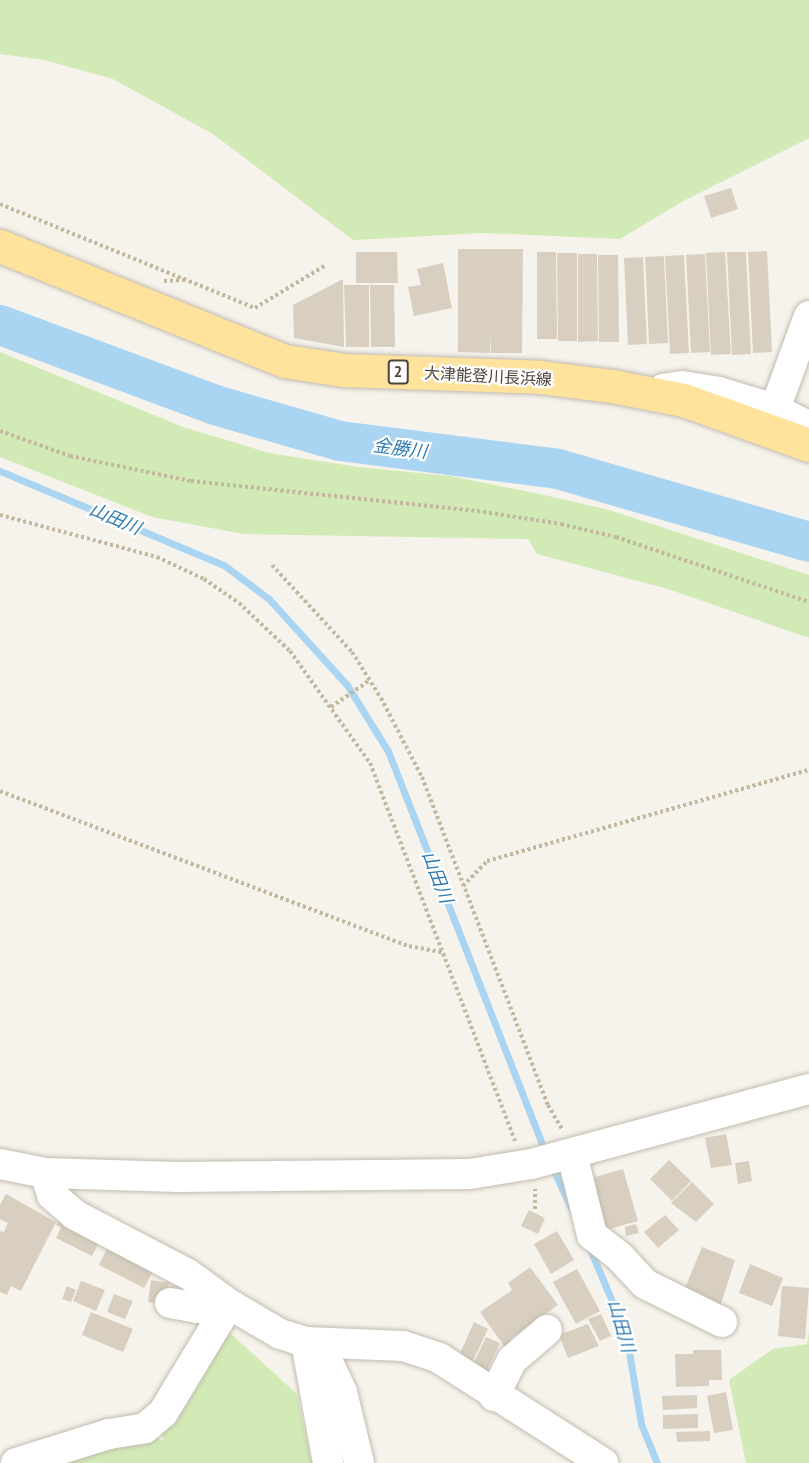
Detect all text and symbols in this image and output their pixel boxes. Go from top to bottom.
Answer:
road number: 2 [388,360,408,384]
street label: 大津能登川長浜線 [424,363,552,389]
water label: 金勝川 [372,435,428,463]
water label: 山田川 [86,499,144,539]
water label: 山田川 [417,848,457,906]
water label: 山田川 [603,1297,639,1355]

